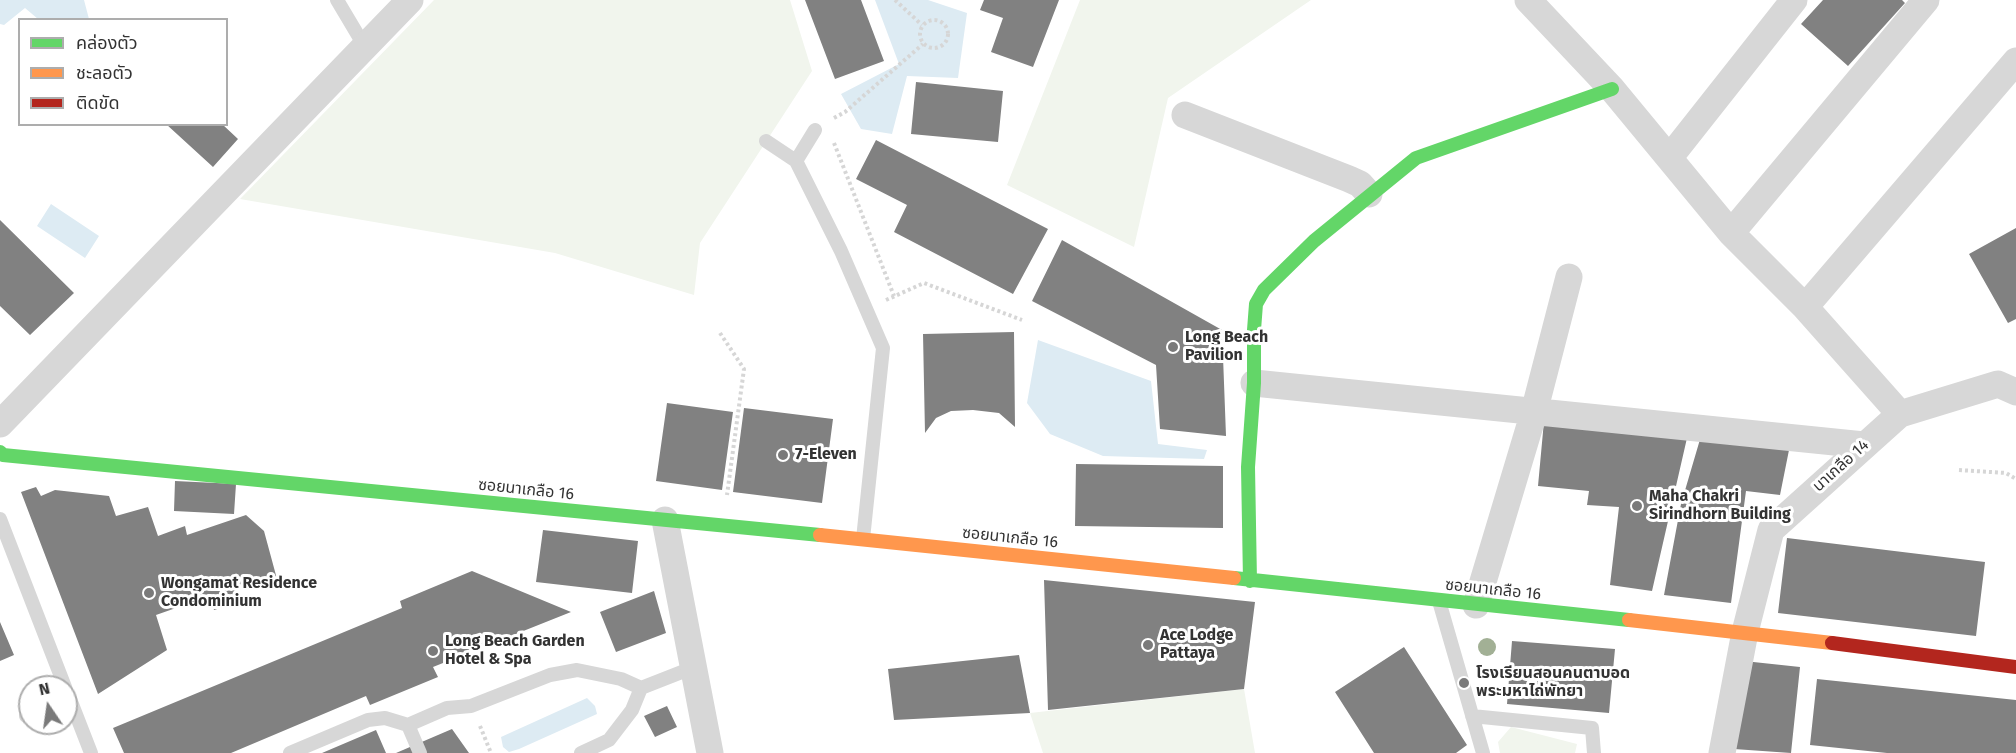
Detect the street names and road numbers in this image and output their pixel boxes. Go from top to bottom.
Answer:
street label: นาเกลือ 14 [1809,436,1873,496]
street label: ซอยนาเกลือ 16 [477,475,575,505]
street label: ซอยนาเกลือ 16 [961,523,1059,553]
street label: ซอยนาเกลือ 16 [1444,575,1542,605]

